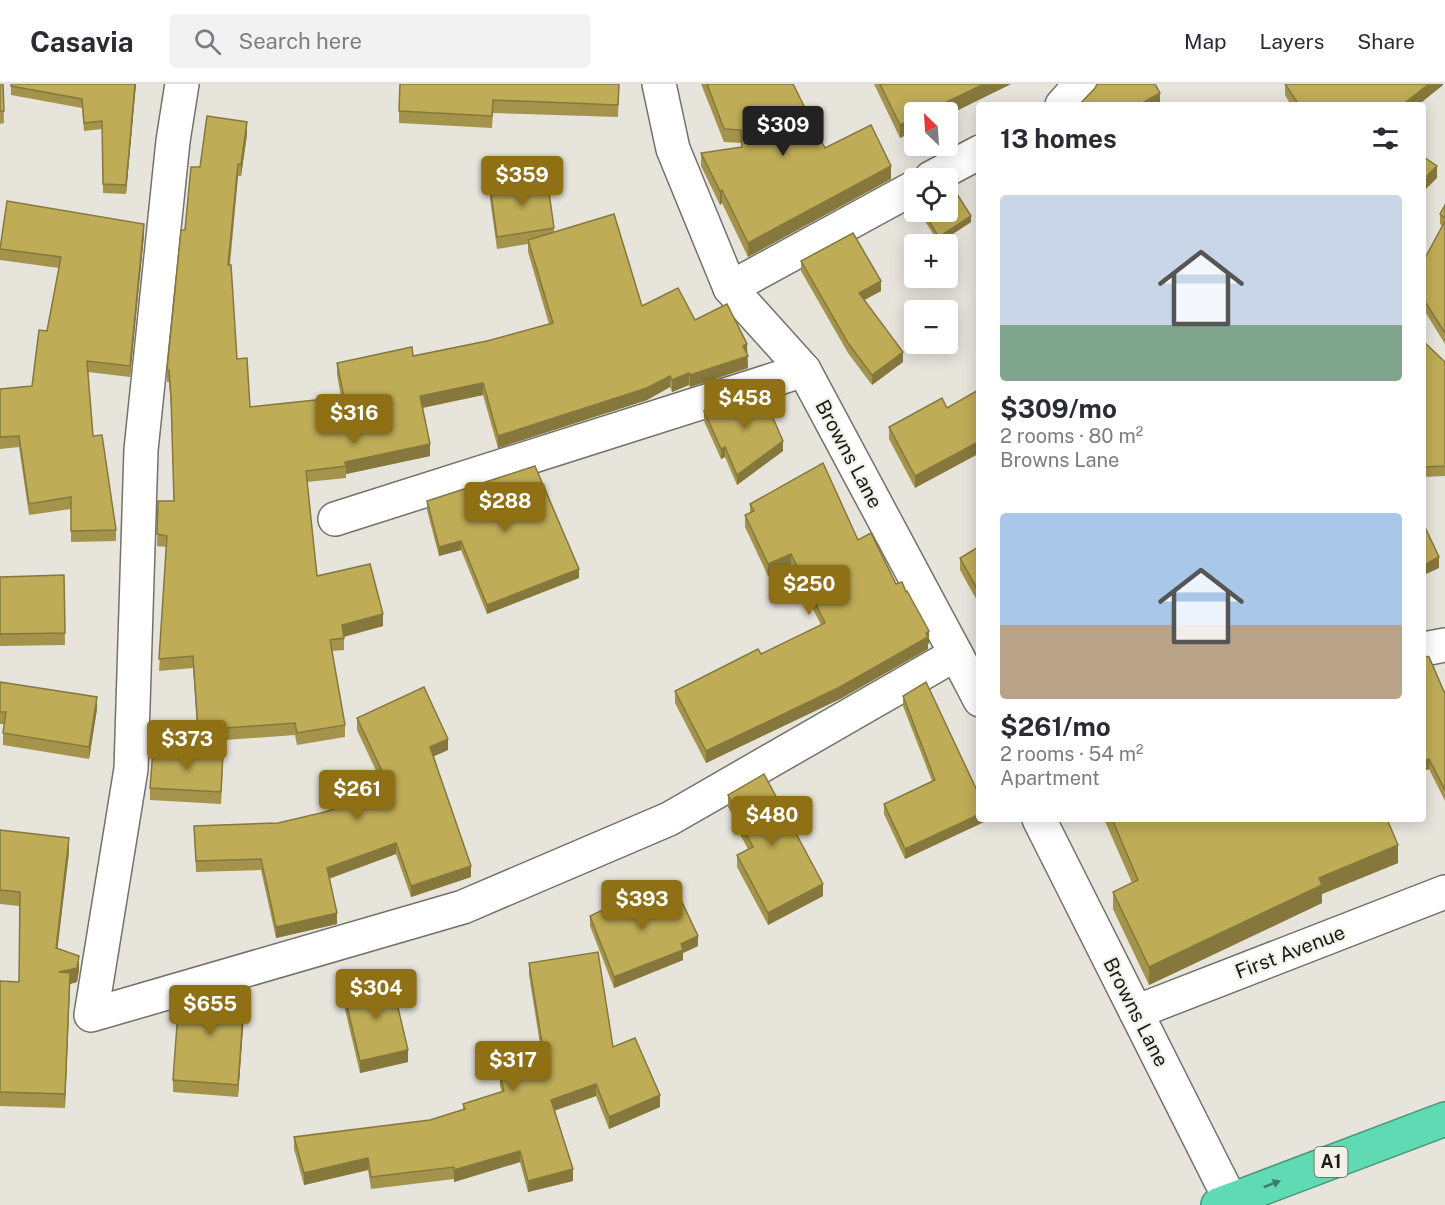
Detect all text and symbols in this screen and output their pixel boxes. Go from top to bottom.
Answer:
search box [170,14,590,68]
text: Casavia [30,25,134,58]
icon: search [191,25,224,58]
text: Search here [239,28,362,54]
text: Map [1184,29,1227,54]
text: Layers [1260,29,1324,54]
text: Share [1357,29,1415,54]
north arrow [904,102,958,156]
map controls [904,102,958,354]
pin: $309 [747,106,819,157]
text: $309 [757,113,809,137]
icon: filters [1369,122,1402,155]
text: 13 homes [1000,123,1117,154]
pin: $359 [486,156,558,207]
text: $359 [495,163,549,187]
button: locate [904,168,958,222]
button: + [904,234,958,288]
icon: home [1147,234,1255,342]
button: − [904,300,958,354]
pin: $458 [709,379,781,430]
text: $458 [718,386,772,410]
text: $309/mo [1000,393,1117,424]
pin: $316 [318,394,390,445]
street label: Browns Lane [810,396,888,512]
text: $316 [330,401,378,425]
text: 2 rooms · 80 m² [1000,424,1143,448]
text: Browns Lane [1000,448,1119,472]
pin: $288 [469,482,541,533]
text: $288 [478,489,532,513]
icon: home [1147,552,1255,660]
pin: $250 [773,565,845,616]
text: $250 [783,572,835,596]
text: $261/mo [1000,711,1111,742]
pin: $373 [151,720,223,771]
text: $373 [161,727,213,751]
text: 2 rooms · 54 m² [1000,742,1143,766]
text: Apartment [1000,766,1100,790]
pin: $261 [321,770,393,821]
text: $261 [333,777,381,801]
pin: $480 [736,796,808,847]
text: $480 [746,803,798,827]
pin: $393 [606,880,678,931]
text: $393 [615,887,669,911]
street label: First Avenue [1232,920,1348,984]
street label: Browns Lane [1098,953,1174,1071]
pin: $304 [340,969,412,1020]
text: $304 [350,976,402,1000]
pin: $655 [174,985,246,1036]
text: $655 [183,992,237,1016]
pin: $317 [477,1041,549,1092]
text: $317 [489,1048,537,1072]
road number: A1 [1314,1147,1348,1177]
one-way arrow [1263,1179,1281,1188]

